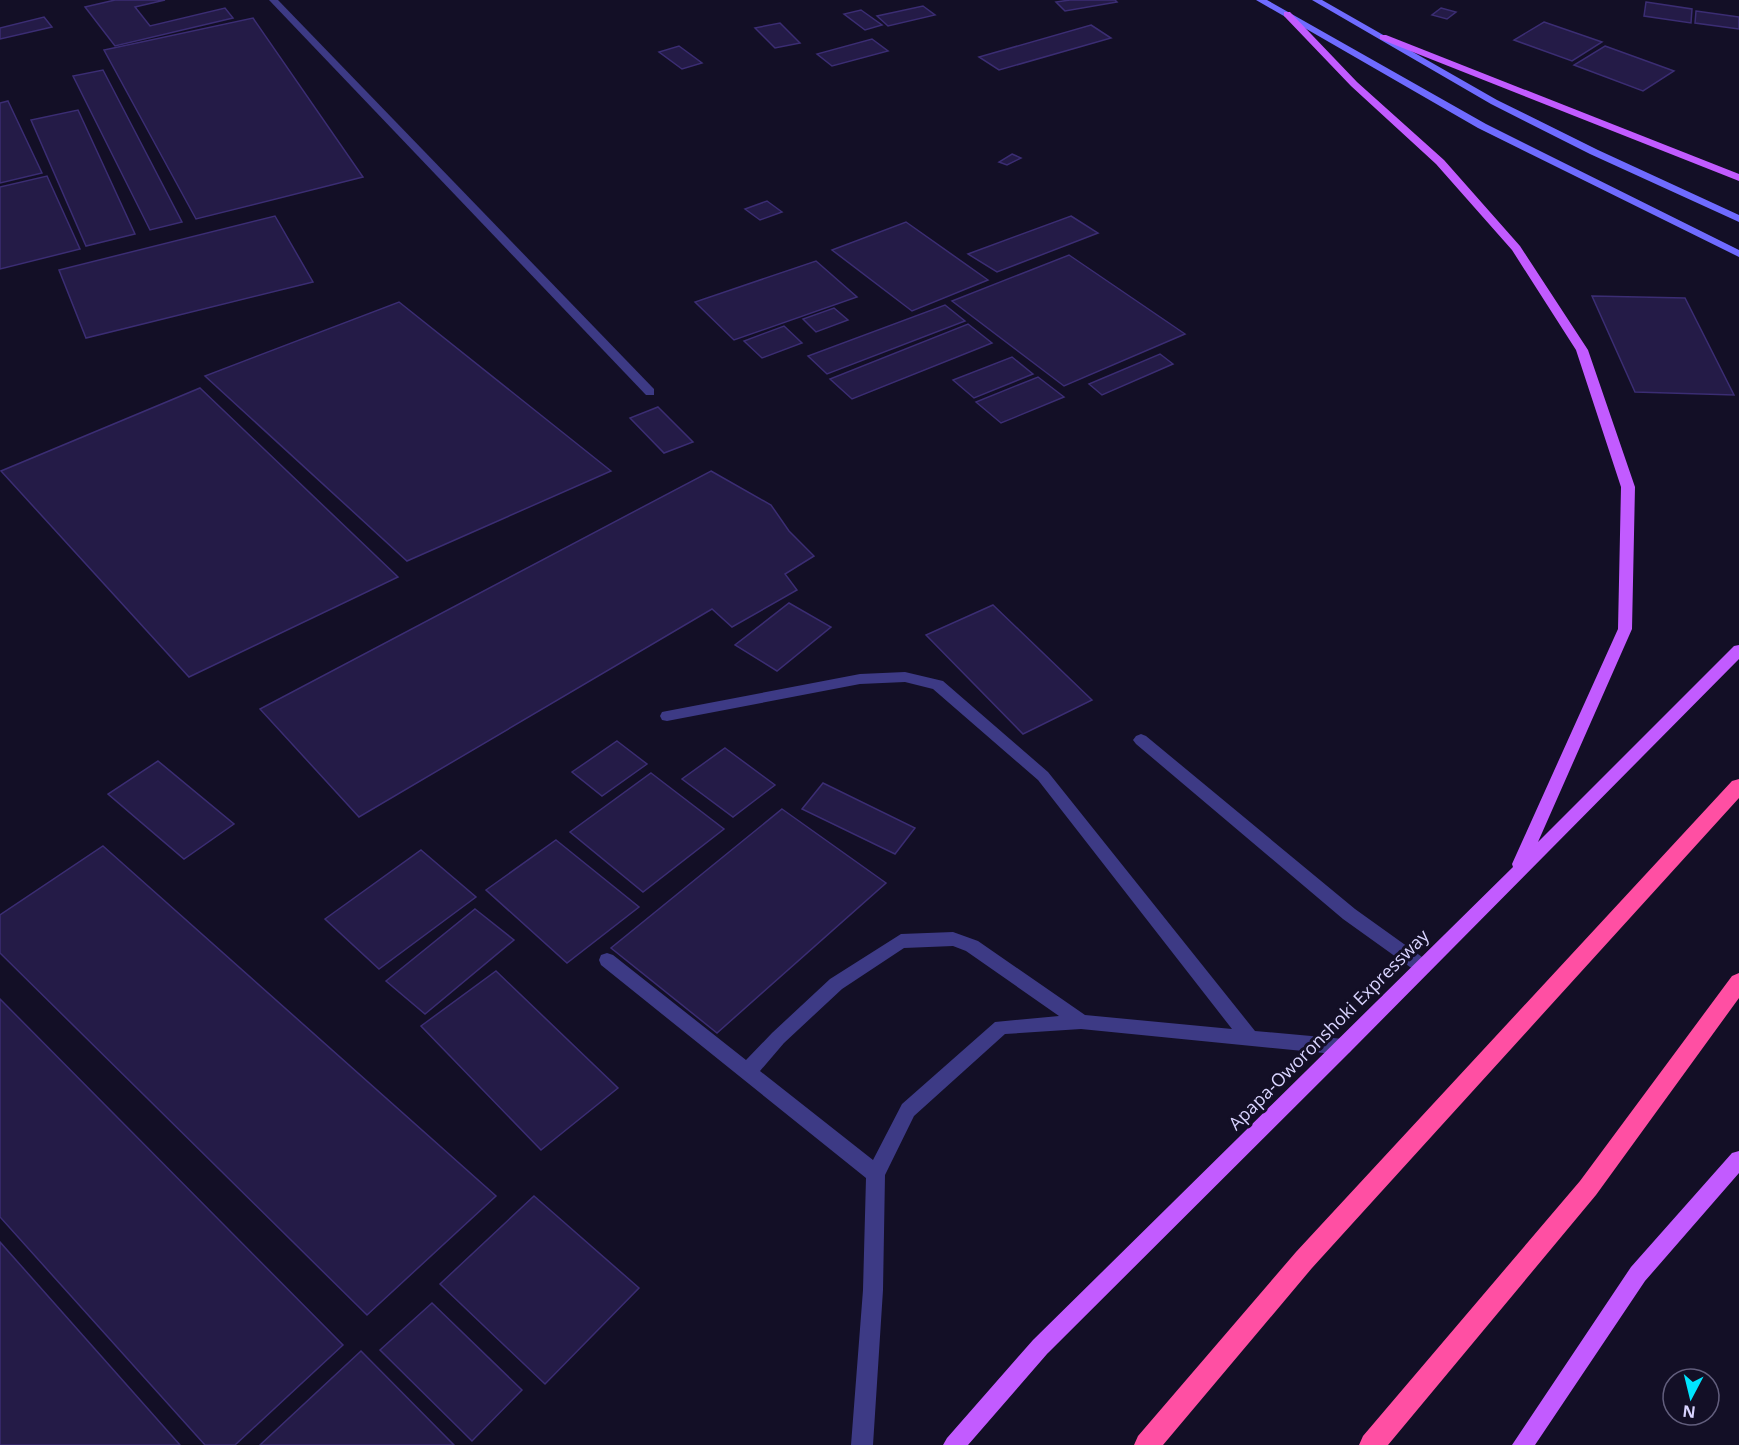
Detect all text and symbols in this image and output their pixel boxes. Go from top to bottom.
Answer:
street label: Apapa-Oworonshoki Expressway [1223,923,1434,1135]
north arrow [1661,1367,1721,1427]
text: N [1681,1400,1697,1424]

